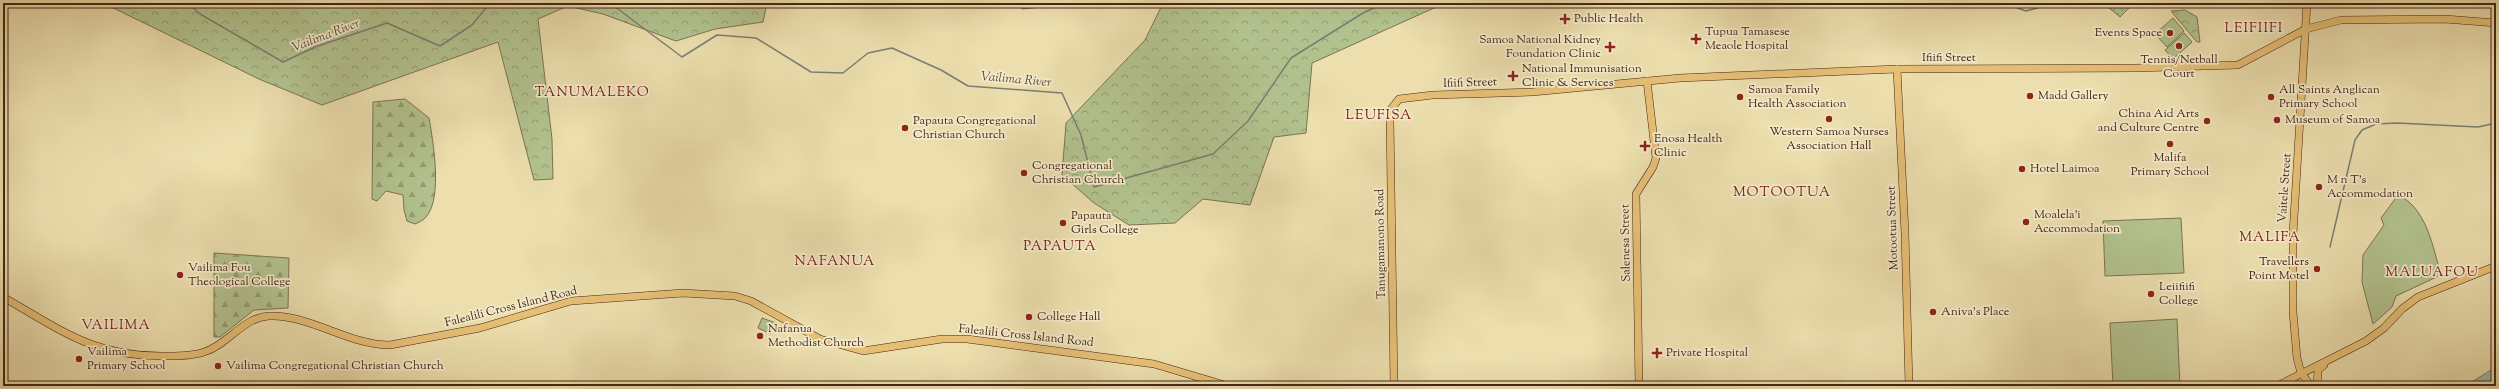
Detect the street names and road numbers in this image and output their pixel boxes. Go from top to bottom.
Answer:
street label: Ifiifi Street [1922,49,1976,67]
street label: Ifiifi Street [1443,73,1497,93]
street label: Vaitele Street [2274,153,2296,223]
street label: Motootua Street [1883,185,1903,271]
street label: Tanugamanono Road [1371,189,1391,299]
street label: Salenesa Street [1616,204,1636,282]
street label: Falealili Cross Island Road [443,282,579,332]
street label: Falealili Cross Island Road [958,320,1095,352]

